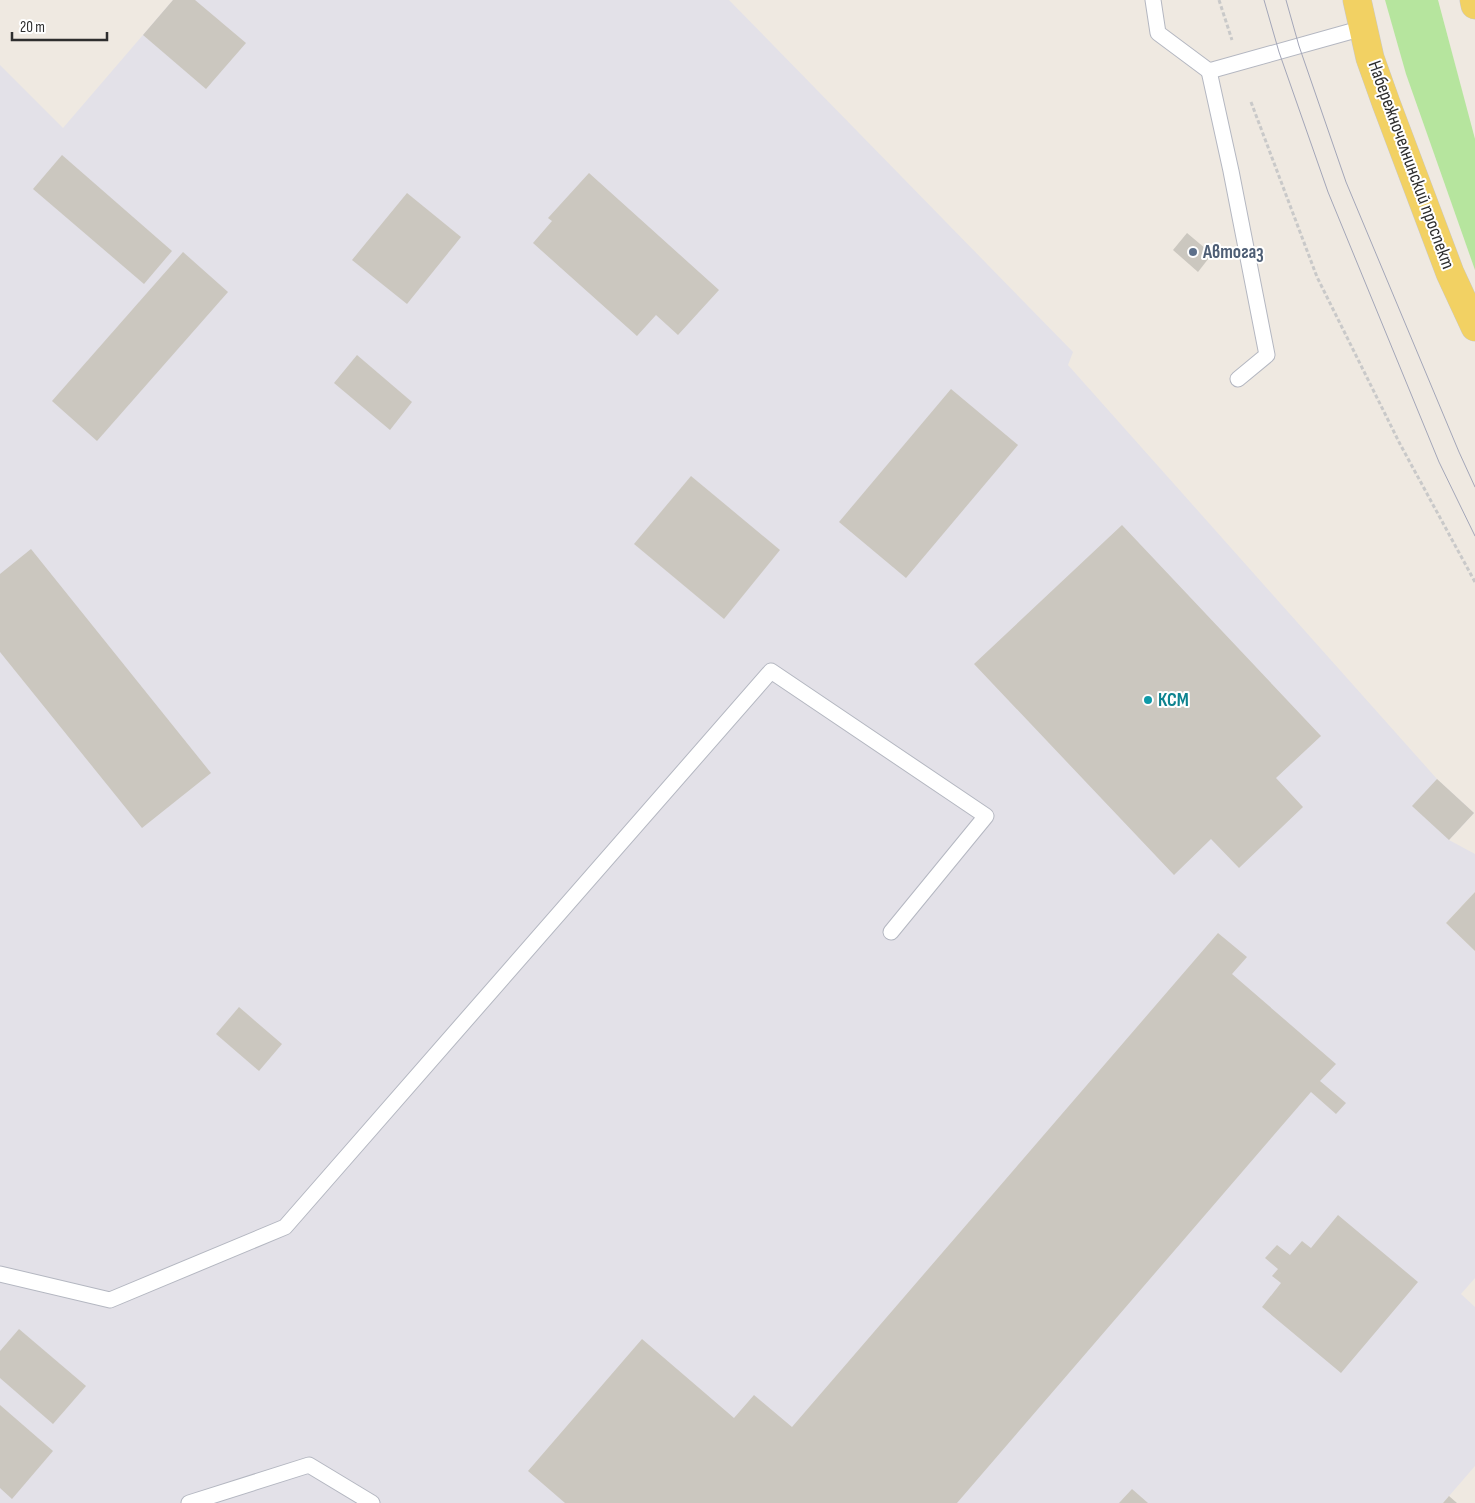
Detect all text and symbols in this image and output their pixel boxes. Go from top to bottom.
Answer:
scale bar [12,10,108,42]
text: 20 m [20,18,45,37]
street label: Набережночелнинский проспект [1363,58,1459,272]
place label: Автогаз [1202,241,1264,264]
marker: Автогаз [1187,246,1199,258]
place label: КСМ [1158,689,1189,712]
marker: КСМ [1142,694,1154,706]

